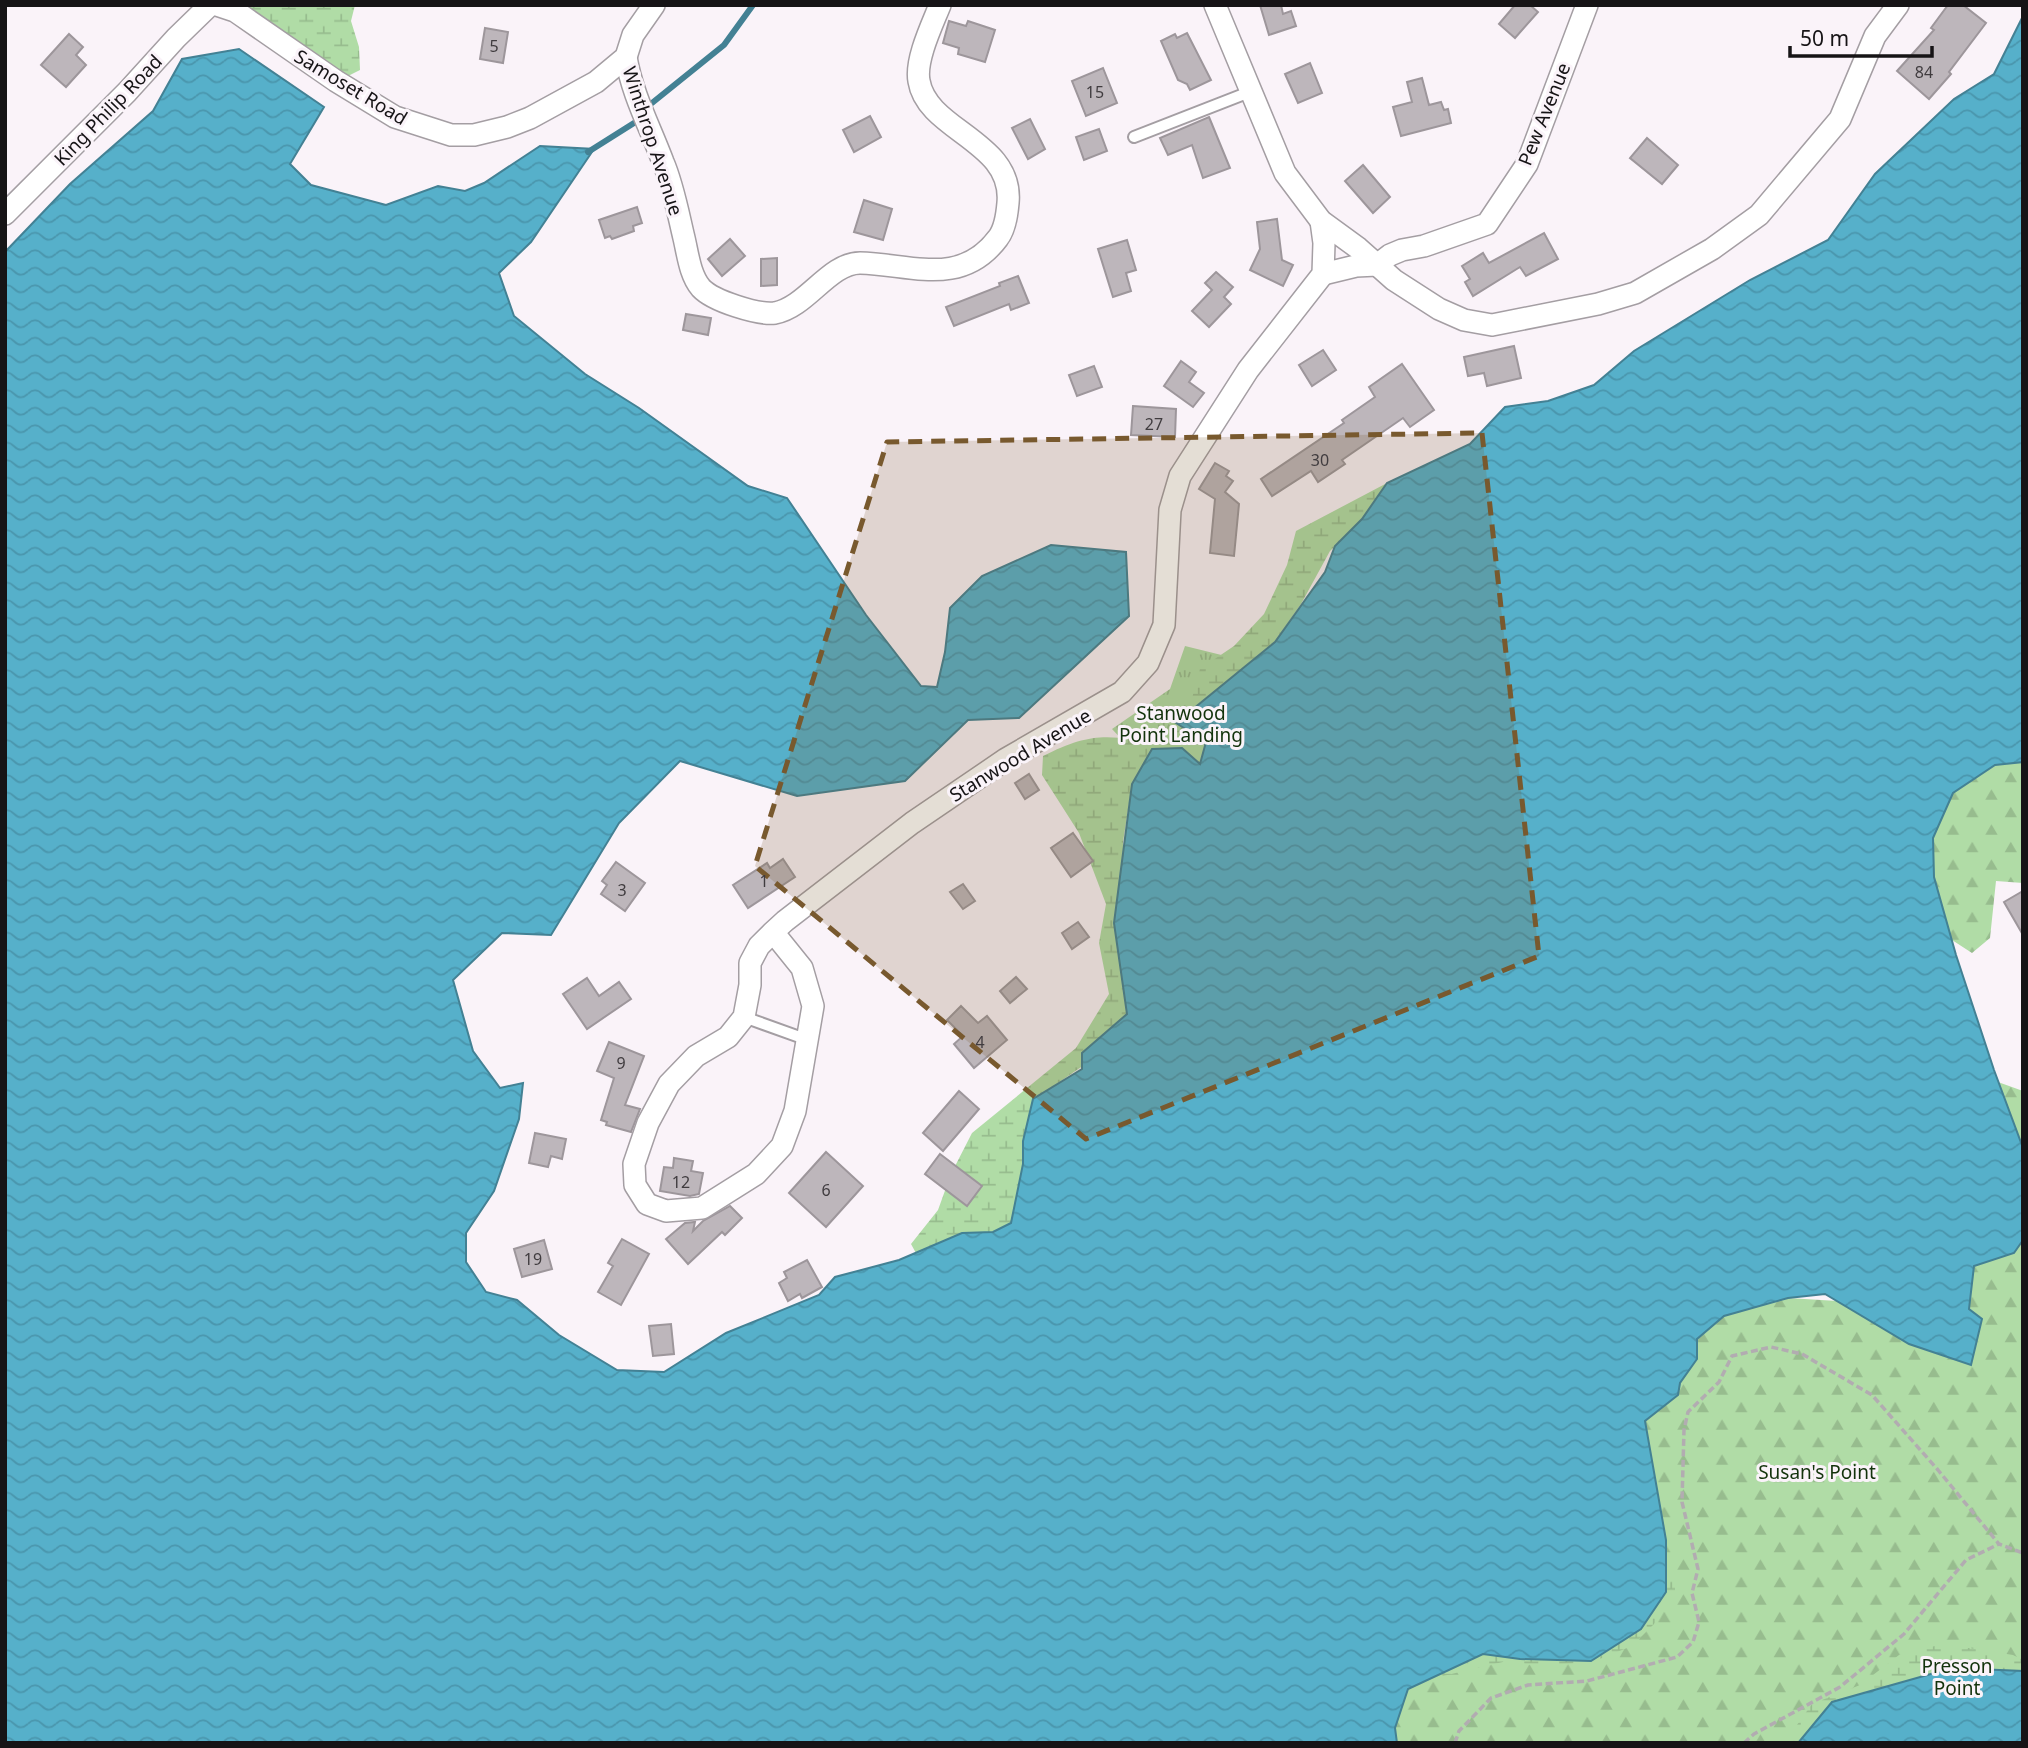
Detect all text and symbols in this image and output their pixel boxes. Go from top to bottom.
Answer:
scale bar [1790,14,1932,58]
text: 50 m [1800,24,1849,52]
house number: 5 [489,35,499,57]
street label: Samoset Road [290,43,412,131]
street label: King Philip Road [48,49,168,171]
street label: Pew Avenue [1512,59,1576,169]
house number: 84 [1915,61,1933,83]
street label: Winthrop Avenue [617,63,689,219]
house number: 15 [1086,81,1104,103]
house number: 27 [1145,413,1163,435]
house number: 30 [1311,449,1329,471]
park label: Stanwood Point Landing [1119,700,1243,748]
street label: Stanwood Avenue [944,702,1096,808]
house number: 1 [759,870,769,892]
house number: 3 [617,879,627,901]
house number: 4 [975,1031,985,1053]
house number: 9 [616,1052,626,1074]
house number: 12 [672,1171,690,1193]
house number: 6 [821,1179,831,1201]
house number: 19 [524,1248,542,1270]
park label: Susan's Point [1758,1459,1876,1485]
park label: Presson Point [1921,1653,1993,1701]

